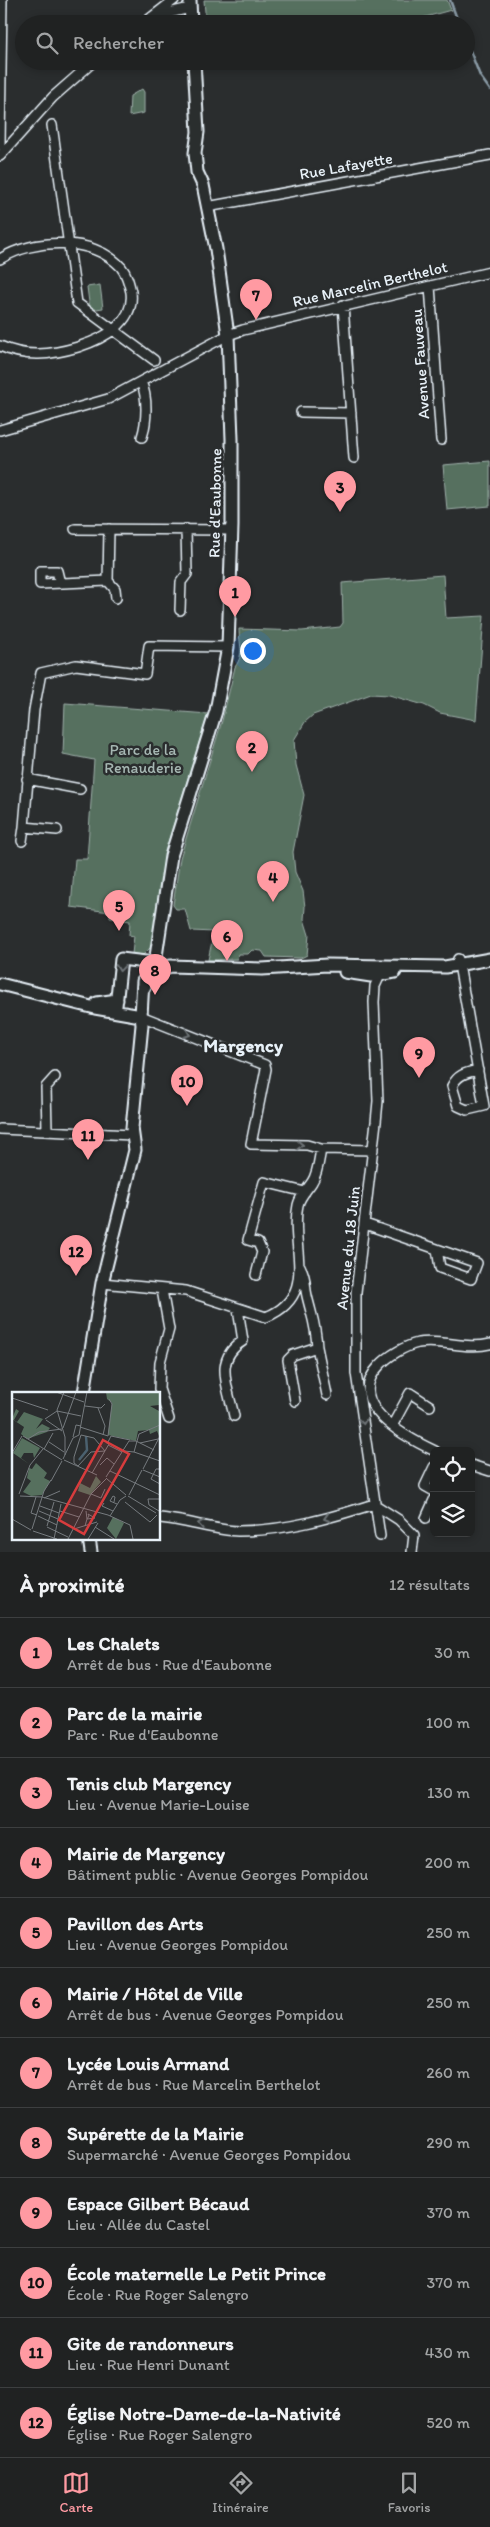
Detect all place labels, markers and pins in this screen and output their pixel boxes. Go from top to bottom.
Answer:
pin: 7 [240,279,272,320]
pin: 3 [324,471,356,512]
pin: 1 [219,576,251,617]
pin: 2 [236,731,268,772]
pin: 4 [257,861,289,902]
pin: 5 [103,890,135,931]
pin: 6 [211,920,243,961]
pin: 8 [139,954,171,995]
pin: 9 [403,1037,435,1078]
pin: 10 [171,1065,203,1106]
pin: 11 [72,1119,104,1160]
pin: 12 [60,1235,92,1276]

